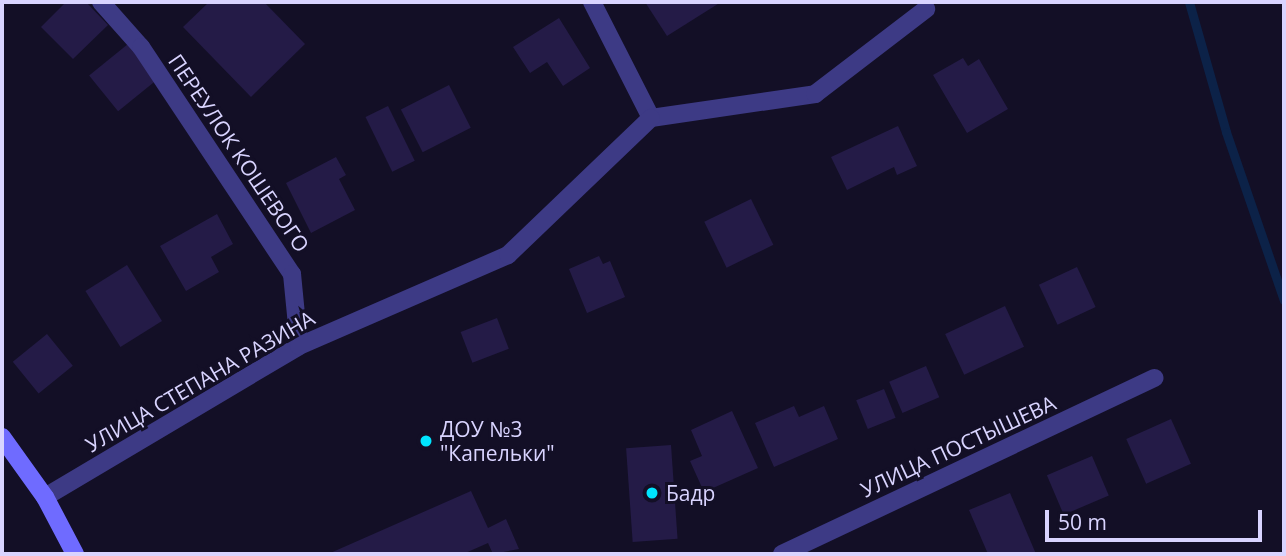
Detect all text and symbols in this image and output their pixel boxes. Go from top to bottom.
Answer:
street label: ПЕРЕУЛОК КОШЕВОГО [163,49,315,257]
street label: УЛИЦА СТЕПАНА РАЗИНА [81,305,319,457]
street label: УЛИЦА ПОСТЫШЕВА [856,390,1060,502]
place label: ДОУ №3 "Капельки" [440,416,555,466]
marker: ДОУ №3 "Капельки" [418,433,434,449]
place label: Бадр [666,480,715,506]
marker: Бадр [644,485,660,501]
scale bar [1048,496,1265,540]
text: 50 m [1058,508,1107,536]

